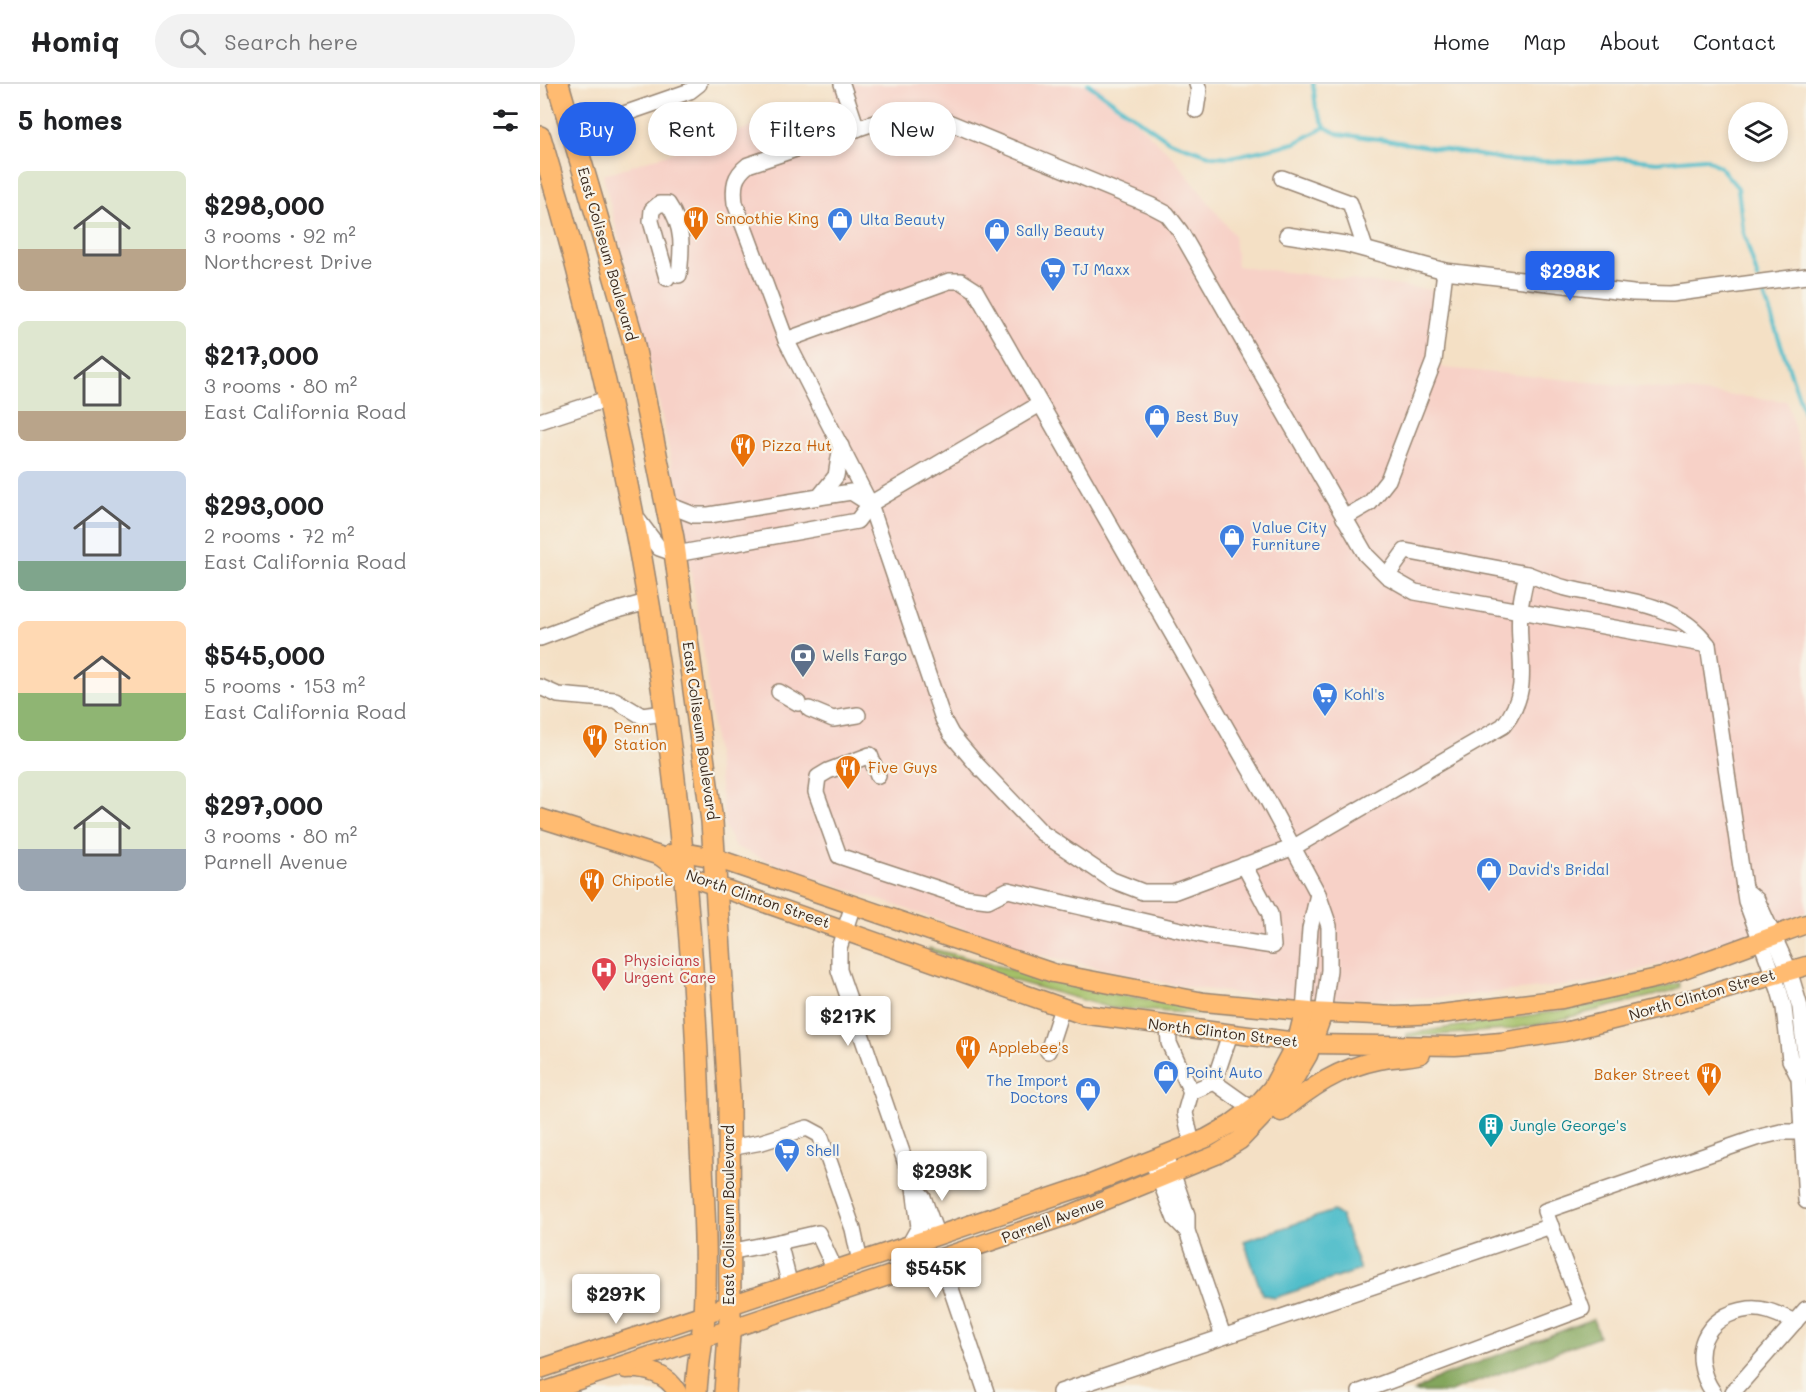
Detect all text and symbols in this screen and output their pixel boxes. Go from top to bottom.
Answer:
search box [155,14,575,68]
text: Homiq [30,23,119,59]
icon: search [176,25,209,58]
text: Search here [224,27,358,56]
text: Home [1433,28,1490,55]
text: Map [1523,28,1566,55]
text: About [1599,28,1660,55]
text: Contact [1693,28,1776,55]
chip: Buy [558,102,636,156]
chip: Rent [648,102,737,156]
chip: Filters [749,102,857,156]
chip: New [869,102,956,156]
map controls [1728,102,1788,162]
button: layers [1728,102,1788,162]
text: 5 homes [18,103,123,137]
icon: filters [489,104,522,137]
street label: East Coliseum Boulevard [574,164,642,343]
text: $298,000 [204,188,324,222]
icon: home [66,195,138,267]
restaurant icon: Smoothie King [681,204,711,242]
shop icon: Ulta Beauty [825,205,855,243]
place label: Smoothie King [716,208,819,228]
place label: Ulta Beauty [860,209,945,229]
shop icon: Sally Beauty [982,216,1012,254]
place label: Sally Beauty [1016,220,1105,240]
text: 3 rooms · 92 m² [204,222,356,248]
text: Northcrest Drive [204,248,373,274]
pin: $298K [1528,251,1612,302]
supermarket icon: TJ Maxx [1038,255,1068,293]
text: $298K [1539,257,1601,283]
place label: TJ Maxx [1072,259,1130,279]
text: $217,000 [204,338,319,372]
icon: home [66,345,138,417]
text: 3 rooms · 80 m² [204,372,357,398]
text: East California Road [204,398,406,424]
shop icon: Best Buy [1142,402,1172,440]
place label: Best Buy [1176,406,1239,426]
restaurant icon: Pizza Hut [728,431,758,469]
place label: Pizza Hut [762,435,832,455]
text: $293,000 [204,488,324,522]
icon: home [66,495,138,567]
place label: Value City Furniture [1252,517,1327,554]
text: 2 rooms · 72 m² [204,522,355,548]
shop icon: Value City Furniture [1217,522,1247,560]
text: East California Road [204,548,406,574]
text: $545,000 [204,638,325,672]
street label: East Coliseum Boulevard [679,640,723,821]
bank icon: Wells Fargo [788,641,818,679]
icon: home [66,645,138,717]
place label: Wells Fargo [822,645,907,665]
text: 5 rooms · 153 m² [204,672,365,698]
supermarket icon: Kohl's [1310,680,1340,718]
place label: Kohl's [1344,684,1385,704]
text: East California Road [204,698,406,724]
place label: Penn Station [614,717,667,754]
restaurant icon: Penn Station [580,722,610,760]
restaurant icon: Five Guys [833,753,863,791]
place label: Five Guys [868,757,937,777]
text: $297,000 [204,788,323,822]
icon: home [66,795,138,867]
text: 3 rooms · 80 m² [204,822,357,848]
text: Parnell Avenue [204,848,348,874]
shop icon: David's Bridal [1474,855,1504,893]
place label: David's Bridal [1508,859,1609,879]
street label: North Clinton Street [684,864,833,932]
restaurant icon: Chipotle [577,866,607,904]
place label: Chipotle [612,870,674,890]
place label: Physicians Urgent Care [624,950,716,987]
hospital icon: Physicians Urgent Care [589,955,619,993]
street label: North Clinton Street [1626,964,1777,1024]
pin: $217K [806,996,890,1047]
text: $217K [820,1002,876,1028]
street label: North Clinton Street [1147,1013,1299,1051]
restaurant icon: Applebee's [953,1033,983,1071]
place label: Applebee's [988,1037,1069,1057]
shop icon: Point Auto [1151,1058,1181,1096]
restaurant icon: Baker Street [1694,1060,1724,1098]
place label: Point Auto [1186,1062,1263,1082]
place label: Baker Street [1594,1064,1690,1084]
place label: The Import Doctors [986,1070,1068,1107]
shop icon: The Import Doctors [1073,1075,1103,1113]
building icon: Jungle George's [1476,1111,1506,1149]
place label: Jungle George's [1510,1115,1627,1135]
street label: East Coliseum Boulevard [718,1125,738,1305]
supermarket icon: Shell [772,1136,802,1174]
place label: Shell [806,1140,840,1160]
pin: $293K [900,1151,984,1202]
text: $293K [912,1157,972,1183]
street label: Parnell Avenue [999,1191,1107,1247]
pin: $545K [894,1248,978,1299]
text: $545K [905,1254,967,1280]
pin: $297K [574,1274,658,1325]
text: $297K [586,1280,646,1306]

